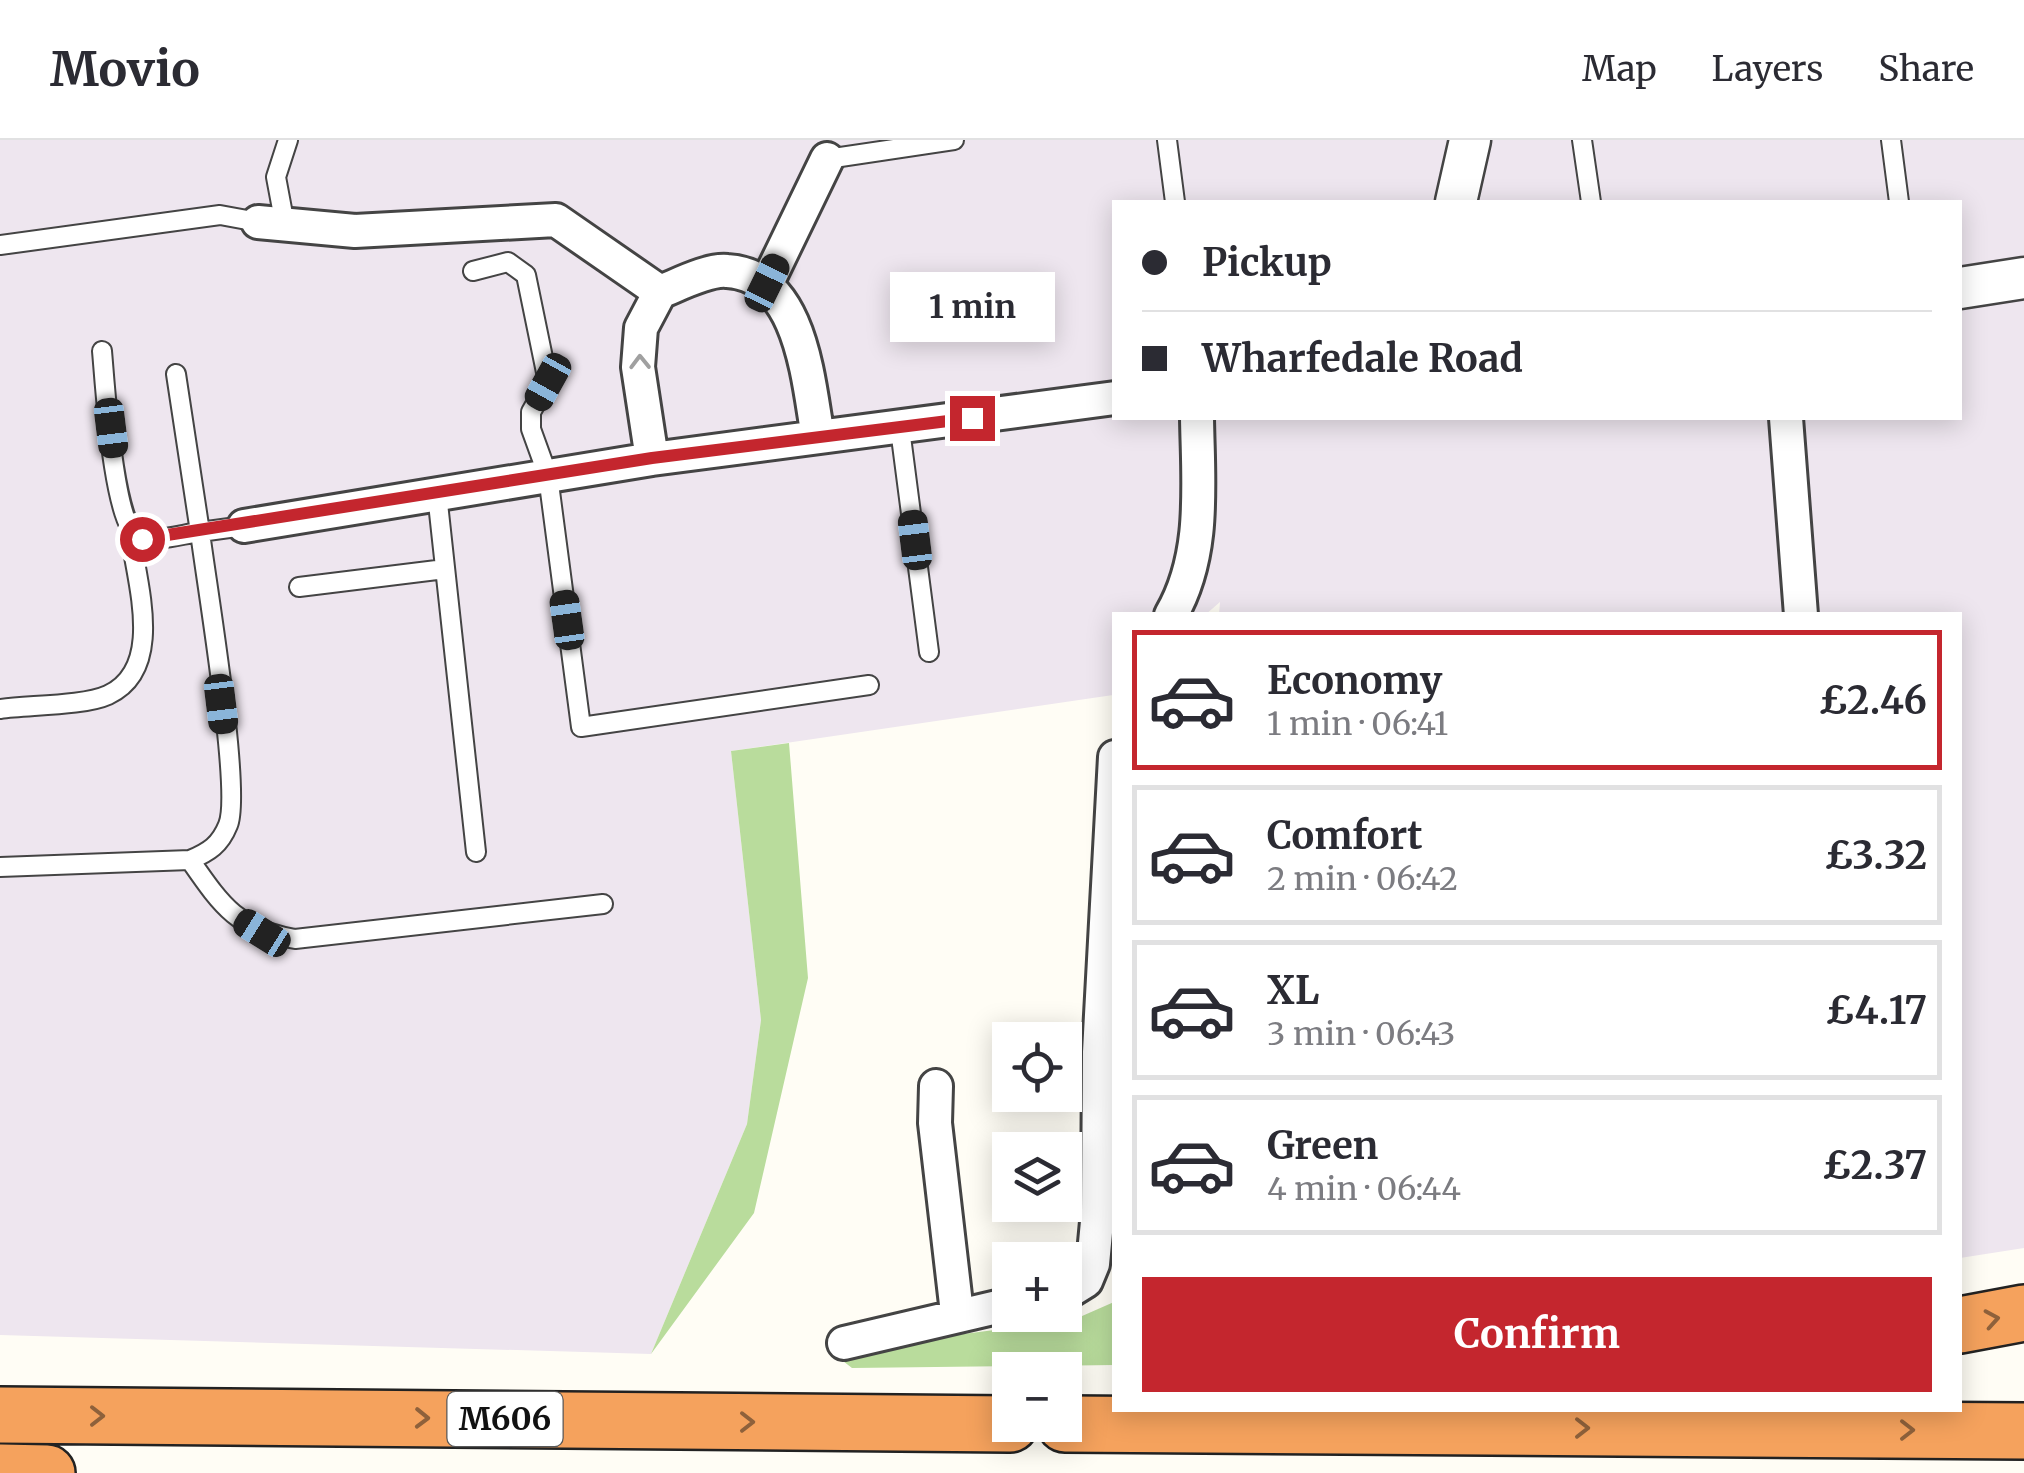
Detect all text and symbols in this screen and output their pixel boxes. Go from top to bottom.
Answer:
text: Movio [50,39,200,99]
text: Map [1582,47,1657,91]
text: Layers [1712,47,1823,91]
text: Share [1878,47,1974,91]
text: Pickup [1202,239,1332,286]
car [740,249,794,317]
callout: 1 min [890,273,1054,343]
text: 1 min [929,287,1016,327]
text: Wharfedale Road [1202,335,1523,382]
car [520,348,576,416]
one-way arrow [629,354,651,369]
car [92,396,130,460]
route end [950,396,995,441]
car [896,508,934,572]
route start [120,517,165,562]
car [548,588,586,652]
icon: car [1147,655,1237,745]
text: Economy [1267,657,1442,704]
car [202,672,240,736]
text: £2.46 [1819,677,1927,724]
text: 1 min · 06:41 [1267,704,1448,744]
icon: car [1147,810,1237,900]
text: Comfort [1267,812,1423,859]
text: £3.32 [1825,832,1927,879]
text: 2 min · 06:42 [1267,859,1458,899]
car [229,904,295,962]
icon: car [1147,965,1237,1055]
text: XL [1267,967,1319,1014]
text: £4.17 [1825,987,1927,1034]
text: 3 min · 06:43 [1267,1014,1455,1054]
map controls [992,1022,1082,1442]
button: locate [992,1022,1082,1112]
icon: car [1147,1120,1237,1210]
text: Green [1267,1122,1378,1169]
button: layers [992,1132,1082,1222]
text: £2.37 [1822,1142,1927,1189]
text: 4 min · 06:44 [1267,1169,1461,1209]
button: + [992,1242,1082,1332]
button: Confirm [1142,1277,1932,1392]
one-way arrow [1984,1309,2000,1330]
button: − [992,1352,1082,1442]
road number: M606 [448,1392,562,1446]
one-way arrow [90,1405,106,1427]
one-way arrow [415,1408,431,1429]
one-way arrow [740,1411,756,1433]
one-way arrow [1576,1417,1591,1439]
one-way arrow [1900,1420,1916,1441]

